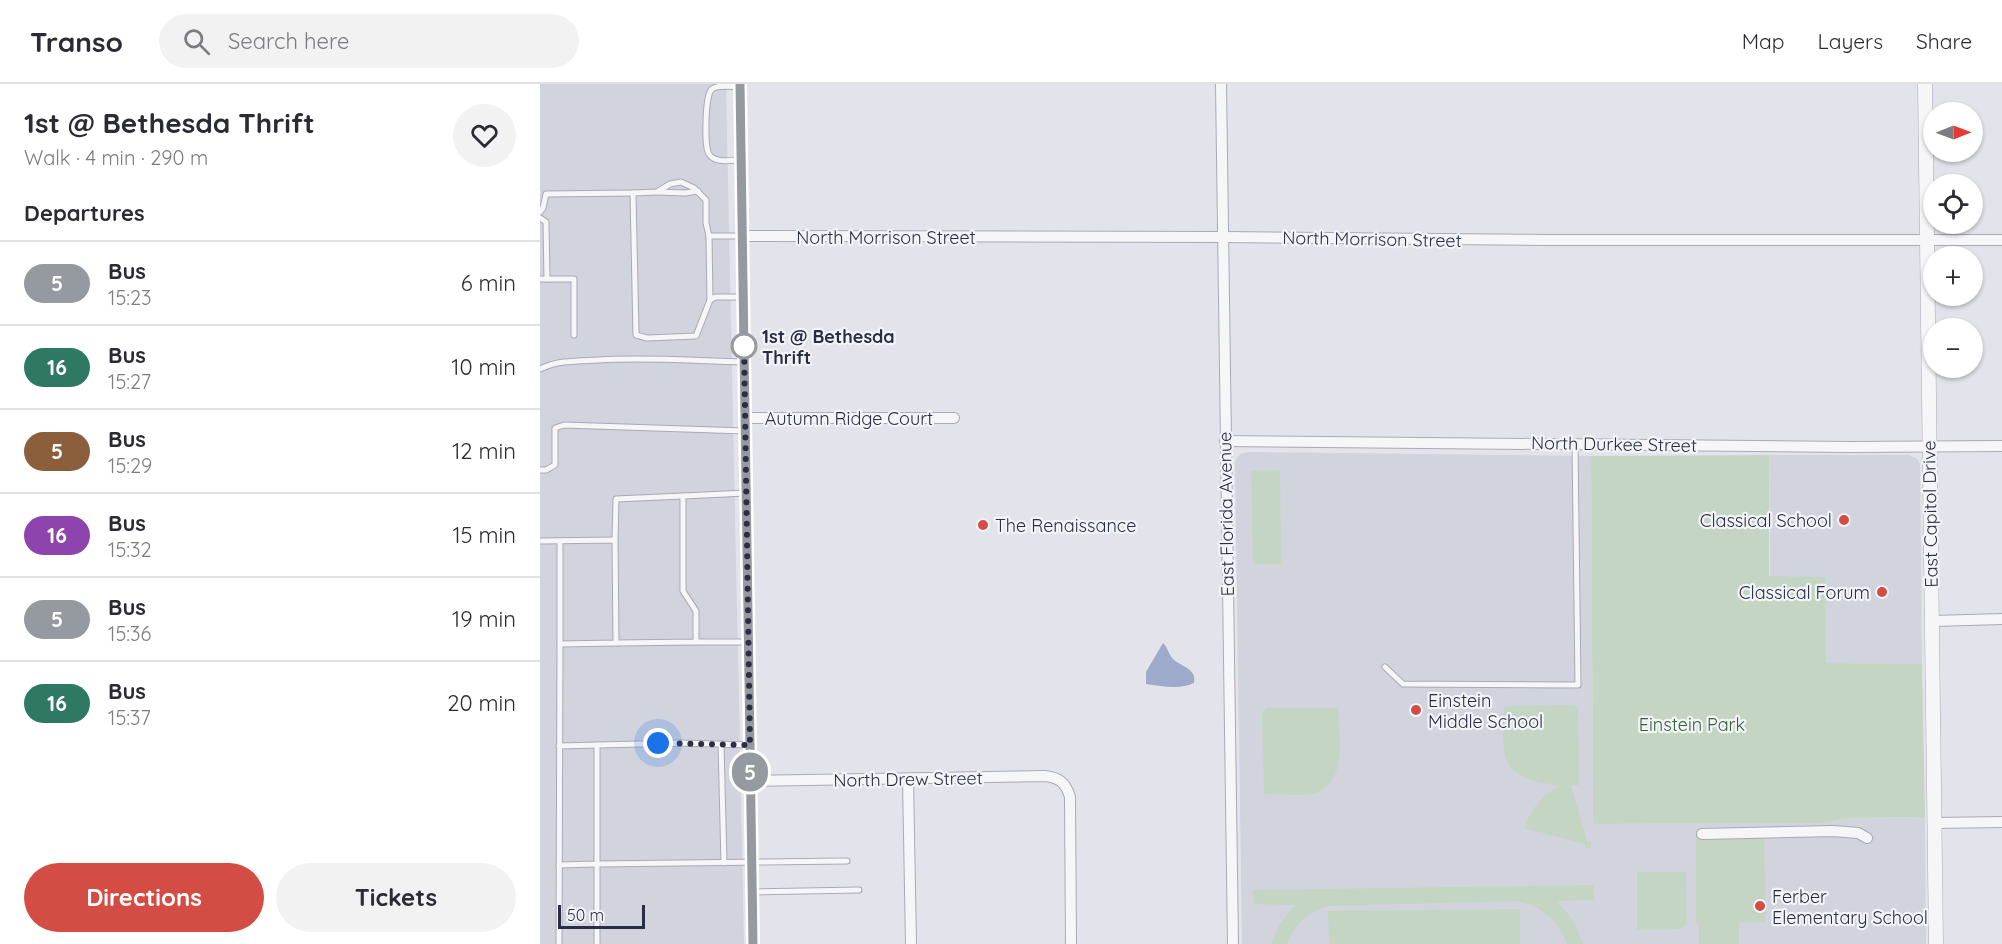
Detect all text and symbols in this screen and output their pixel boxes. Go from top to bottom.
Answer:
search box [159,14,579,68]
text: Transo [30,24,123,59]
icon: search [180,25,213,58]
text: Search here [228,27,349,55]
text: Map [1742,28,1785,54]
text: Layers [1818,28,1883,54]
text: Share [1916,28,1972,54]
north arrow [1923,102,1983,162]
map controls [1923,102,1983,378]
button: heart [453,104,516,167]
text: 1st @ Bethesda Thrift [24,105,315,140]
text: Walk · 4 min · 290 m [24,145,208,170]
button: locate [1923,174,1983,234]
text: Departures [24,199,145,227]
street label: North Morrison Street [796,226,976,249]
street label: North Morrison Street [1282,226,1462,252]
button: + [1923,246,1983,306]
text: Bus [108,257,146,285]
text: 6 min [461,269,516,297]
text: 5 [51,270,63,296]
text: 15:23 [108,285,152,310]
button: − [1923,318,1983,378]
place label: 1st @ Bethesda Thrift [762,325,895,369]
marker: 1st @ Bethesda Thrift [731,333,757,359]
text: Bus [108,341,146,369]
text: 10 min [451,353,516,381]
text: 16 [47,354,67,380]
text: 15:27 [108,369,151,394]
street label: Autumn Ridge Court [765,407,933,430]
text: Bus [108,425,146,453]
street label: East Florida Avenue [1213,431,1239,597]
street label: North Durkee Street [1531,431,1697,457]
text: 12 min [452,437,516,465]
text: 5 [51,438,63,464]
street label: East Capitol Drive [1917,440,1943,588]
text: 15:29 [108,453,152,478]
text: Bus [108,509,146,537]
place label: Classical School [1700,509,1832,532]
marker: Classical School [1837,513,1851,527]
place label: The Renaissance [995,514,1136,537]
marker: The Renaissance [976,518,990,532]
text: 15 min [452,521,516,549]
text: 16 [47,522,67,548]
text: 15:32 [108,537,152,562]
place label: Classical Forum [1739,581,1870,604]
marker: Classical Forum [1875,585,1889,599]
text: Bus [108,593,146,621]
text: 19 min [452,605,516,633]
text: 5 [51,606,63,632]
text: 15:36 [108,621,151,646]
text: Bus [108,677,146,705]
text: 20 min [447,689,516,717]
place label: Einstein Middle School [1428,689,1543,733]
text: 16 [47,690,67,716]
marker: Einstein Middle School [1409,703,1423,717]
text: 15:37 [108,705,151,730]
park label: Einstein Park [1639,713,1745,736]
your location [643,728,673,758]
line badge: 5 [730,752,770,792]
text: 5 [744,759,756,785]
street label: North Drew Street [833,766,983,792]
button: Directions [24,863,264,932]
button: Tickets [276,863,516,932]
place label: Ferber Elementary School [1772,885,1928,929]
marker: Ferber Elementary School [1753,899,1767,913]
scale bar [558,902,645,930]
text: 50 m [567,905,604,925]

